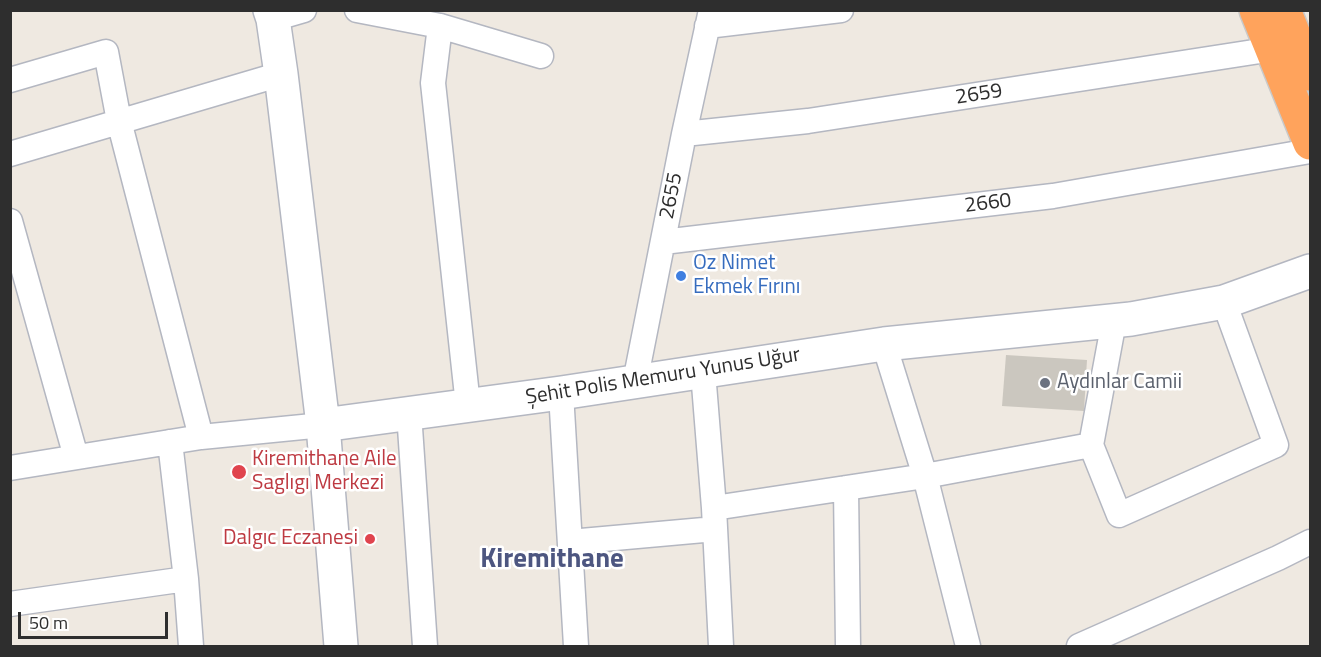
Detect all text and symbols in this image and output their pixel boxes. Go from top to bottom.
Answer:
street label: 2659 [954,79,1004,111]
street label: 2655 [655,171,689,221]
street label: 2660 [963,189,1013,219]
place label: Oz Nimet Ekmek Fırını [693,251,800,301]
marker: Oz Nimet Ekmek Fırını [674,269,688,283]
street label: Şehit Polis Memuru Yunus Uğur [524,343,802,411]
place label: Aydınlar Camii [1057,370,1182,396]
marker: Aydınlar Camii [1038,376,1052,390]
place label: Kiremithane Aile Saglıgı Merkezi [252,447,397,497]
marker: Kiremithane Aile Saglıgı Merkezi [230,463,248,481]
place label: Dalgıc Eczanesi [223,526,358,552]
marker: Dalgıc Eczanesi [363,532,377,546]
district label: Kiremithane [480,544,624,576]
scale bar [21,600,171,638]
text: 50 m [29,609,68,636]

